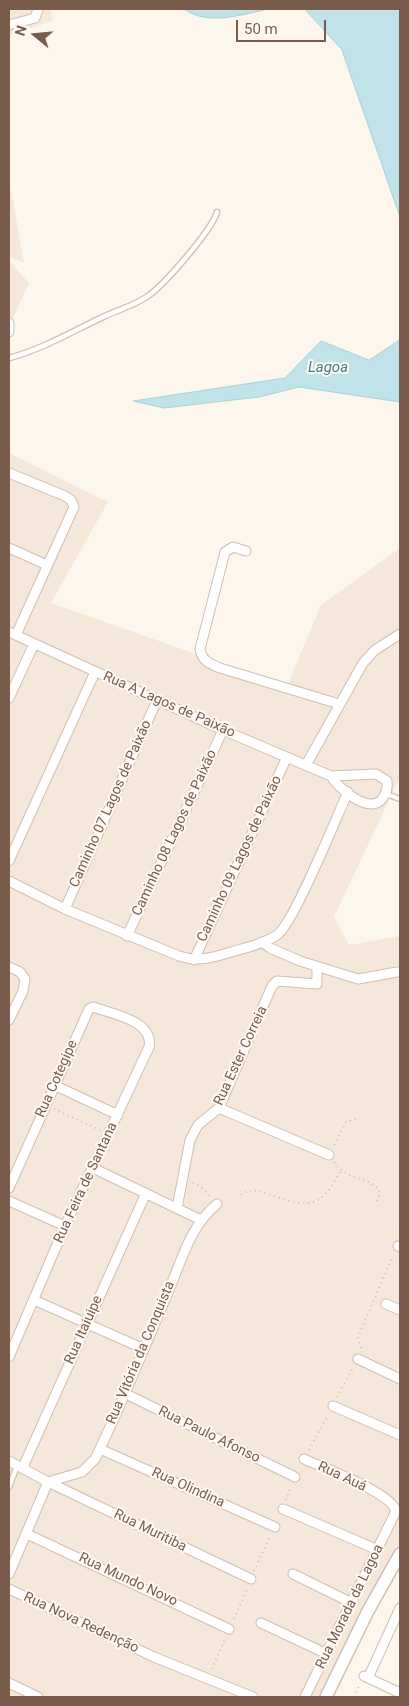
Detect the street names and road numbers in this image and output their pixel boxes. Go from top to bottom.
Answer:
street label: Rua A Lagos de Paixão [100,668,238,742]
street label: Caminho 07 Lagos de Paixão [66,718,156,890]
street label: Caminho 08 Lagos de Paixão [129,747,221,919]
street label: Caminho 09 Lagos de Paixão [194,773,286,945]
street label: Rua Ester Correia [211,1004,271,1108]
street label: Rua Cotegipe [32,1038,82,1120]
street label: Rua Feira de Santana [51,1120,121,1246]
street label: Rua Vitória da Conquista [103,1279,179,1427]
street label: Rua Itaiuipe [61,1293,107,1367]
street label: Rua Paulo Afonso [155,1403,263,1467]
street label: Rua Auá [315,1458,369,1496]
street label: Rua Olindina [149,1464,227,1512]
street label: Rua Muritiba [111,1506,189,1556]
street label: Rua Morada da Lagoa [313,1542,387,1672]
street label: Rua Mundo Novo [76,1550,180,1610]
street label: Rua Nova Redenção [21,1589,141,1657]

